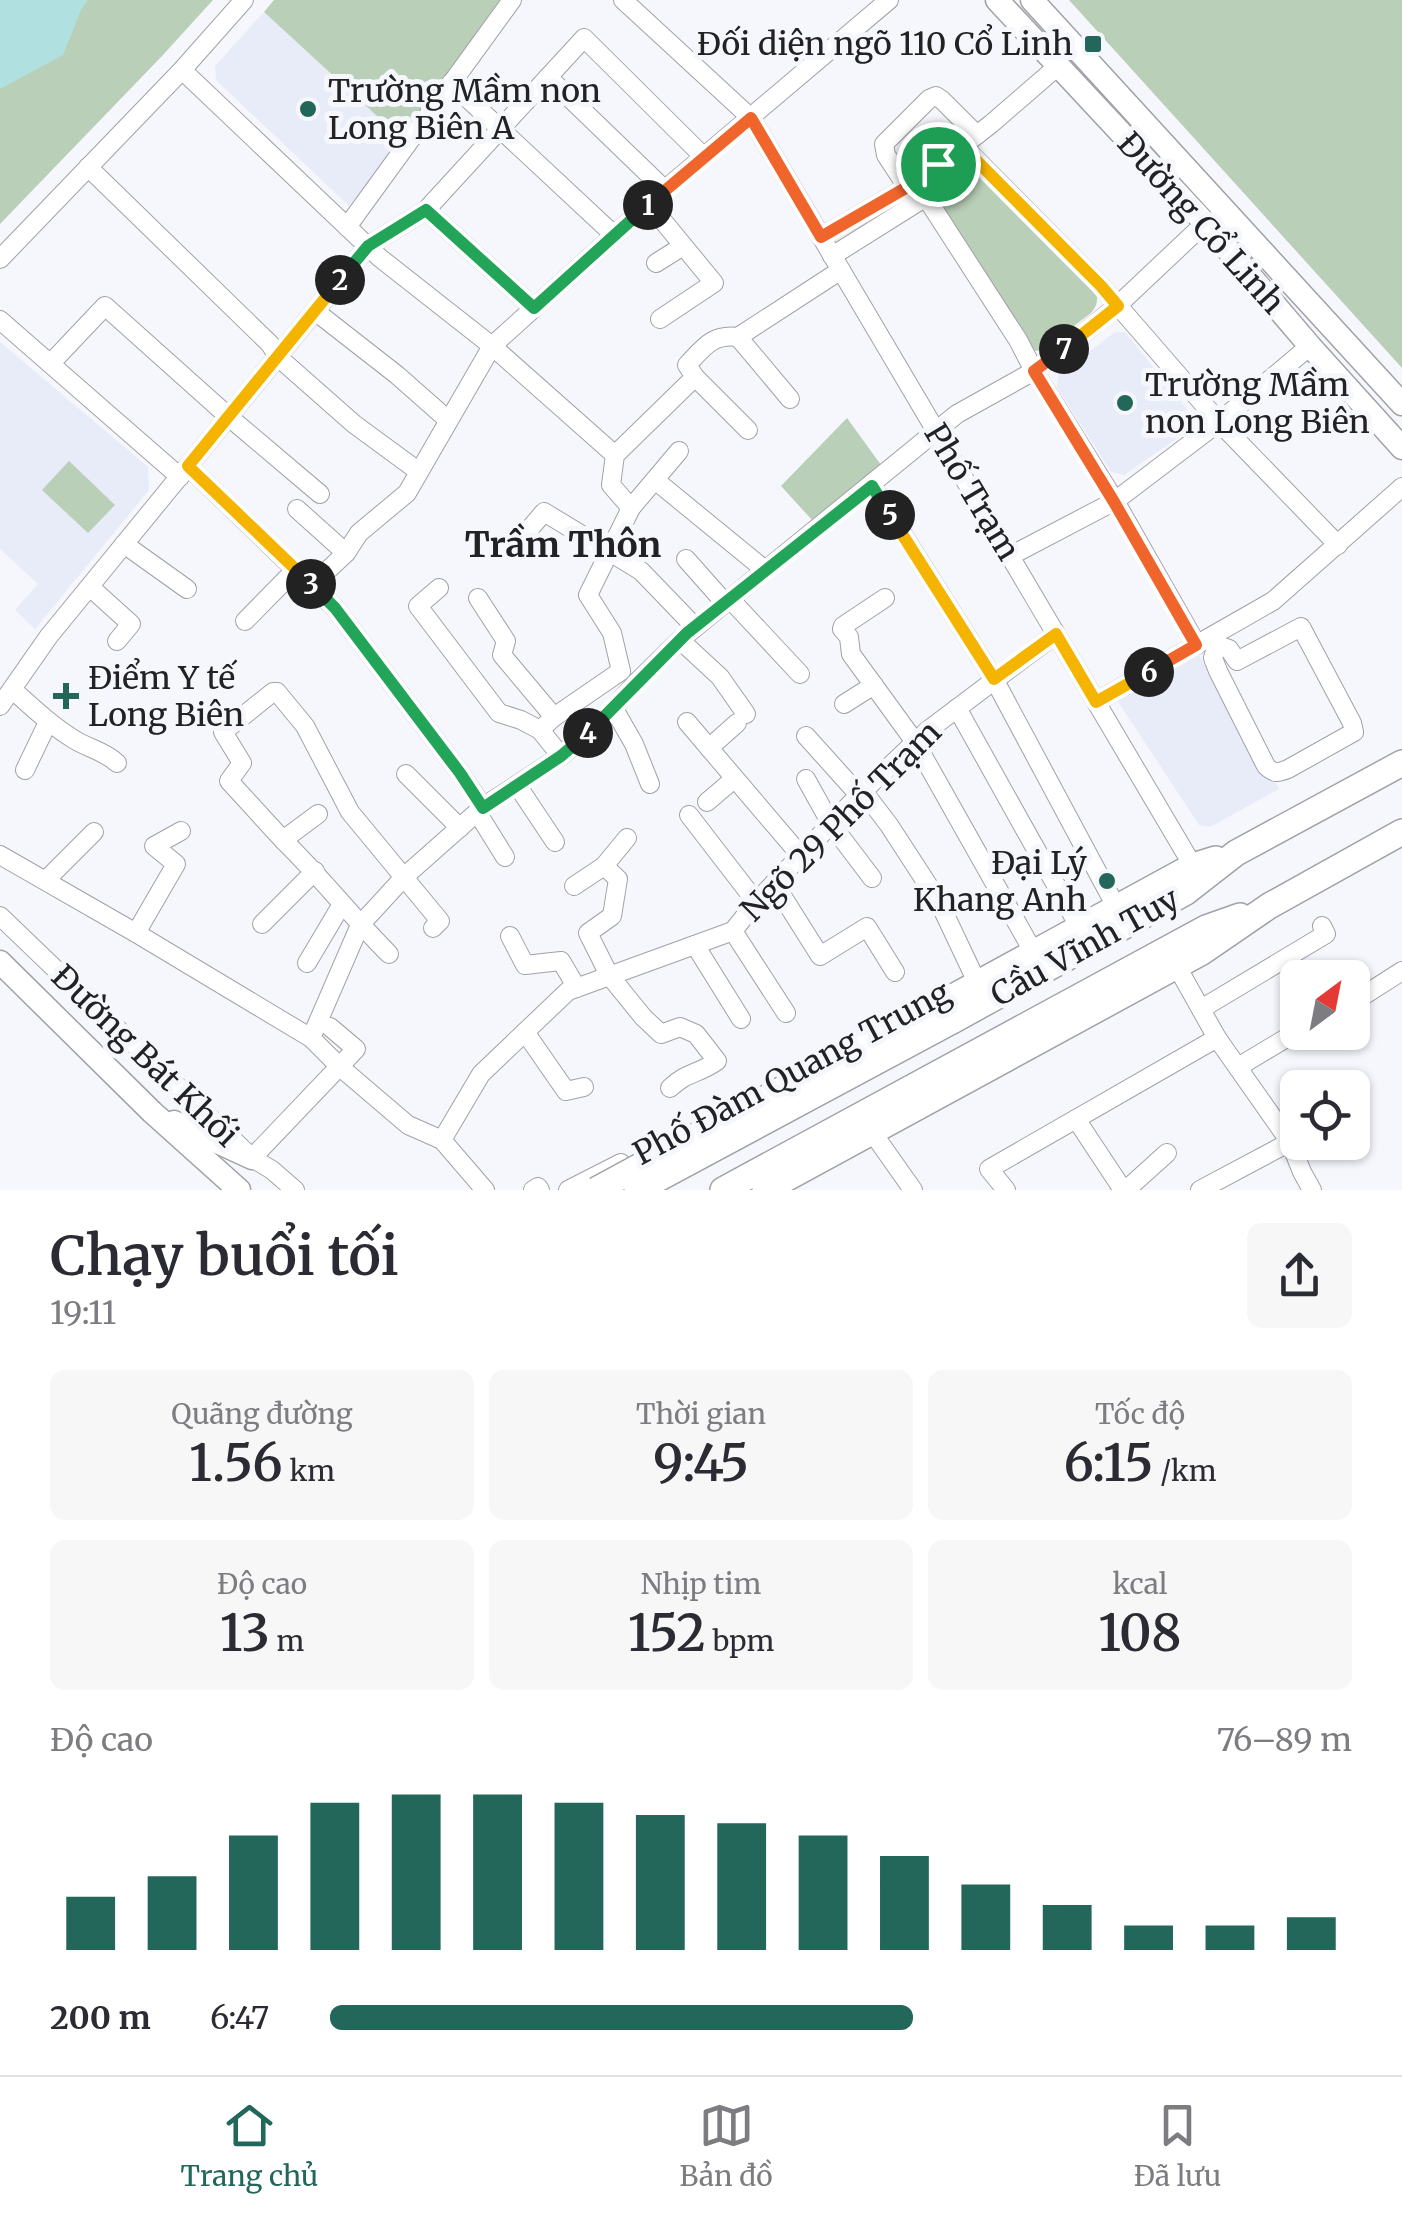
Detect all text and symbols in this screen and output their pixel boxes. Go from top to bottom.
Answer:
place label: Đối diện ngõ 110 Cổ Linh [697,24,1073,64]
marker: Đối diện ngõ 110 Cổ Linh [1082,33,1104,55]
place label: Trường Mầm non Long Biên A [328,71,601,148]
marker: Trường Mầm non Long Biên A [297,98,319,120]
pin [896,122,981,207]
street label: Đường Cổ Linh [1109,124,1293,322]
icon: arrive [911,137,966,192]
pin: 1 [623,180,673,230]
text: 1 [642,187,654,223]
pin: 2 [315,255,365,305]
text: 2 [332,262,348,298]
pin: 7 [1039,324,1089,374]
text: 7 [1056,331,1072,367]
place label: Trường Mầm non Long Biên [1145,365,1370,442]
marker: Trường Mầm non Long Biên [1114,392,1136,414]
street label: Phố Trạm [916,416,1029,568]
pin: 5 [865,490,915,540]
text: 5 [882,497,898,533]
district label: Trầm Thôn [465,523,662,567]
pin: 3 [286,559,336,609]
text: 3 [303,566,319,602]
pin: 6 [1124,647,1174,697]
text: 6 [1140,654,1158,690]
place label: Điểm Y tế Long Biên [88,658,244,735]
marker: Điểm Y tế Long Biên [53,683,79,709]
pin: 4 [563,708,613,758]
street label: Ngõ 29 Phố Trạm [732,712,950,930]
text: 4 [579,715,597,751]
place label: Đại Lý Khang Anh [913,843,1087,920]
marker: Đại Lý Khang Anh [1096,870,1118,892]
street label: Cầu Vĩnh Tuy [984,879,1187,1015]
street label: Đường Bát Khối [43,957,247,1155]
north arrow [1280,960,1370,1050]
map controls [1280,960,1370,1160]
street label: Phố Đàm Quang Trung [627,972,957,1174]
button: locate [1280,1070,1370,1160]
text: Chạy buổi tối [50,1221,399,1290]
button: share [1247,1223,1352,1328]
text: 19:11 [50,1293,116,1333]
text: Quãng đường [171,1396,353,1432]
text: Thời gian [636,1396,766,1432]
text: Tốc độ [1095,1396,1185,1432]
text: 1.56 [189,1432,283,1495]
text: 9:45 [653,1432,749,1495]
text: 6:15 [1063,1432,1154,1495]
text: km [283,1453,335,1489]
text: /km [1154,1453,1217,1489]
text: Độ cao [217,1566,307,1602]
text: Nhịp tim [641,1566,761,1602]
text: kcal [1112,1566,1168,1602]
text: 13 [220,1602,270,1665]
text: 152 [628,1602,706,1665]
text: 108 [1098,1602,1182,1665]
text: m [270,1623,304,1659]
text: bpm [706,1623,774,1659]
text: Độ cao [50,1720,153,1760]
text: 76–89 m [1217,1720,1352,1760]
text: 200 m [50,1998,151,2038]
text: 6:47 [210,1998,269,2038]
tab: Trang chủ [181,2098,318,2194]
tab: Bản đồ [680,2098,773,2194]
tab: Đã lưu [1134,2098,1221,2194]

